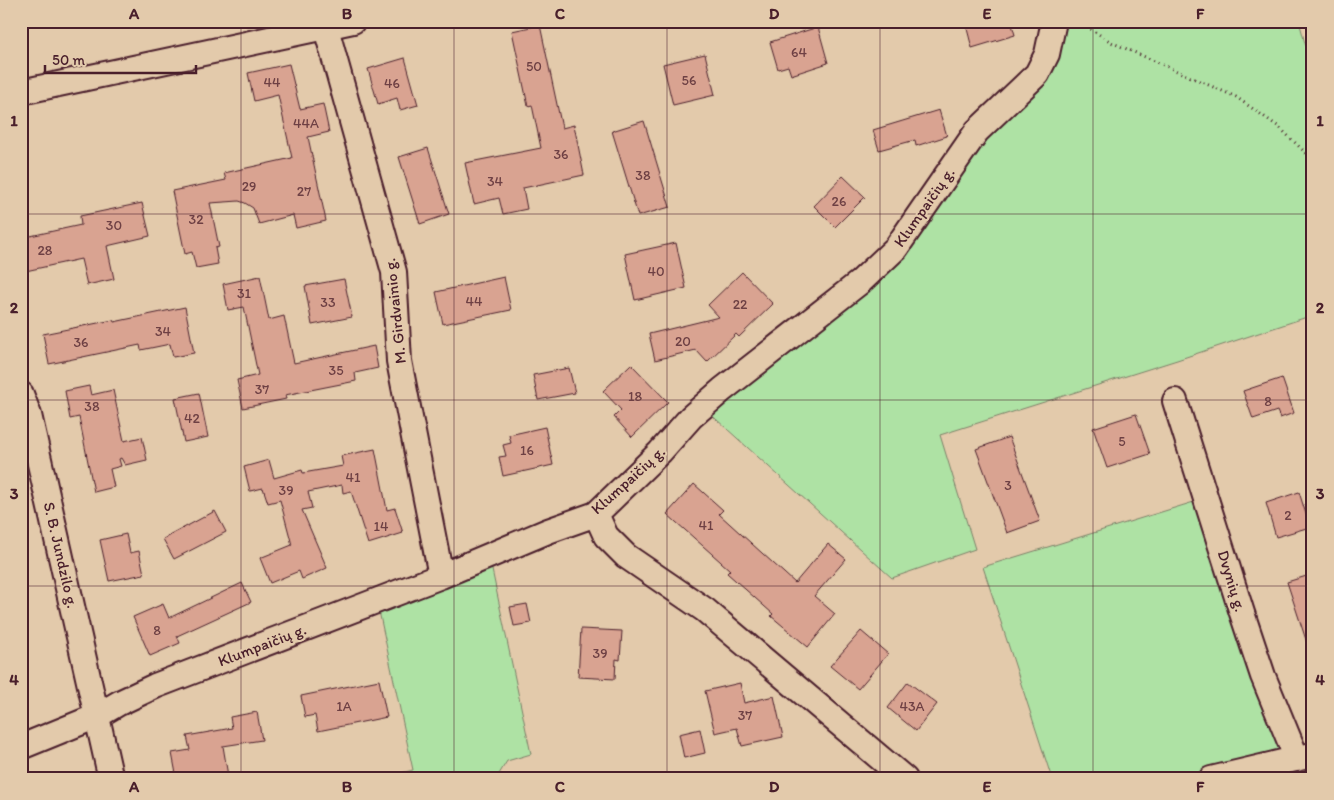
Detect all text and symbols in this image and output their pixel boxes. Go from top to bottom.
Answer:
text: A [128,4,140,23]
text: B [342,4,353,23]
text: C [555,4,566,23]
text: D [769,4,780,23]
text: E [983,4,992,23]
text: F [1196,4,1205,23]
scale bar [45,42,196,74]
house number: 64 [791,44,807,61]
text: 50 m [52,51,85,69]
house number: 50 [526,58,542,75]
house number: 56 [682,72,696,89]
house number: 44 [264,74,281,91]
house number: 46 [384,75,400,92]
text: 1 [10,111,18,130]
text: 1 [1316,111,1324,130]
house number: 44A [293,115,319,132]
house number: 36 [553,146,569,163]
street label: Klumpaičių g. [890,163,959,251]
house number: 38 [635,167,651,184]
house number: 34 [487,173,504,190]
house number: 29 [242,178,256,195]
house number: 27 [297,183,311,200]
house number: 26 [832,193,846,210]
house number: 32 [189,211,204,228]
house number: 30 [106,217,122,234]
house number: 28 [37,242,53,259]
street label: M. Girdvainio g. [380,257,410,365]
house number: 40 [647,263,665,280]
house number: 31 [237,285,252,302]
house number: 44 [466,293,483,310]
house number: 33 [320,294,336,311]
house number: 22 [733,296,748,313]
text: 2 [10,298,19,317]
text: 2 [1316,298,1325,317]
house number: 34 [155,323,172,340]
house number: 20 [675,333,691,350]
house number: 36 [73,334,89,351]
house number: 35 [329,362,343,379]
house number: 37 [255,381,269,398]
house number: 18 [628,388,642,405]
house number: 8 [1264,393,1272,410]
house number: 38 [84,398,100,415]
house number: 42 [184,410,201,427]
house number: 5 [1118,433,1126,450]
house number: 16 [520,442,534,459]
street label: Klumpaičių g. [587,442,669,518]
house number: 41 [346,469,361,486]
house number: 3 [1004,477,1012,494]
house number: 39 [279,482,293,499]
text: 3 [10,484,19,503]
text: 3 [1316,484,1325,503]
street label: S. B. Jundzilo g. [40,500,82,610]
house number: 2 [1284,507,1292,524]
house number: 41 [699,517,714,534]
house number: 14 [374,518,389,535]
street label: Dvynių g. [1214,548,1250,614]
street label: Klumpaičių g. [215,619,309,671]
house number: 8 [153,622,161,639]
house number: 39 [593,645,607,662]
text: 4 [9,670,19,689]
text: 4 [1315,670,1325,689]
house number: 1A [336,698,352,715]
house number: 43A [899,698,925,715]
house number: 37 [738,707,752,724]
text: A [128,777,140,796]
text: B [342,777,353,796]
text: C [555,777,566,796]
text: D [769,777,780,796]
text: E [983,777,992,796]
text: F [1196,777,1205,796]

